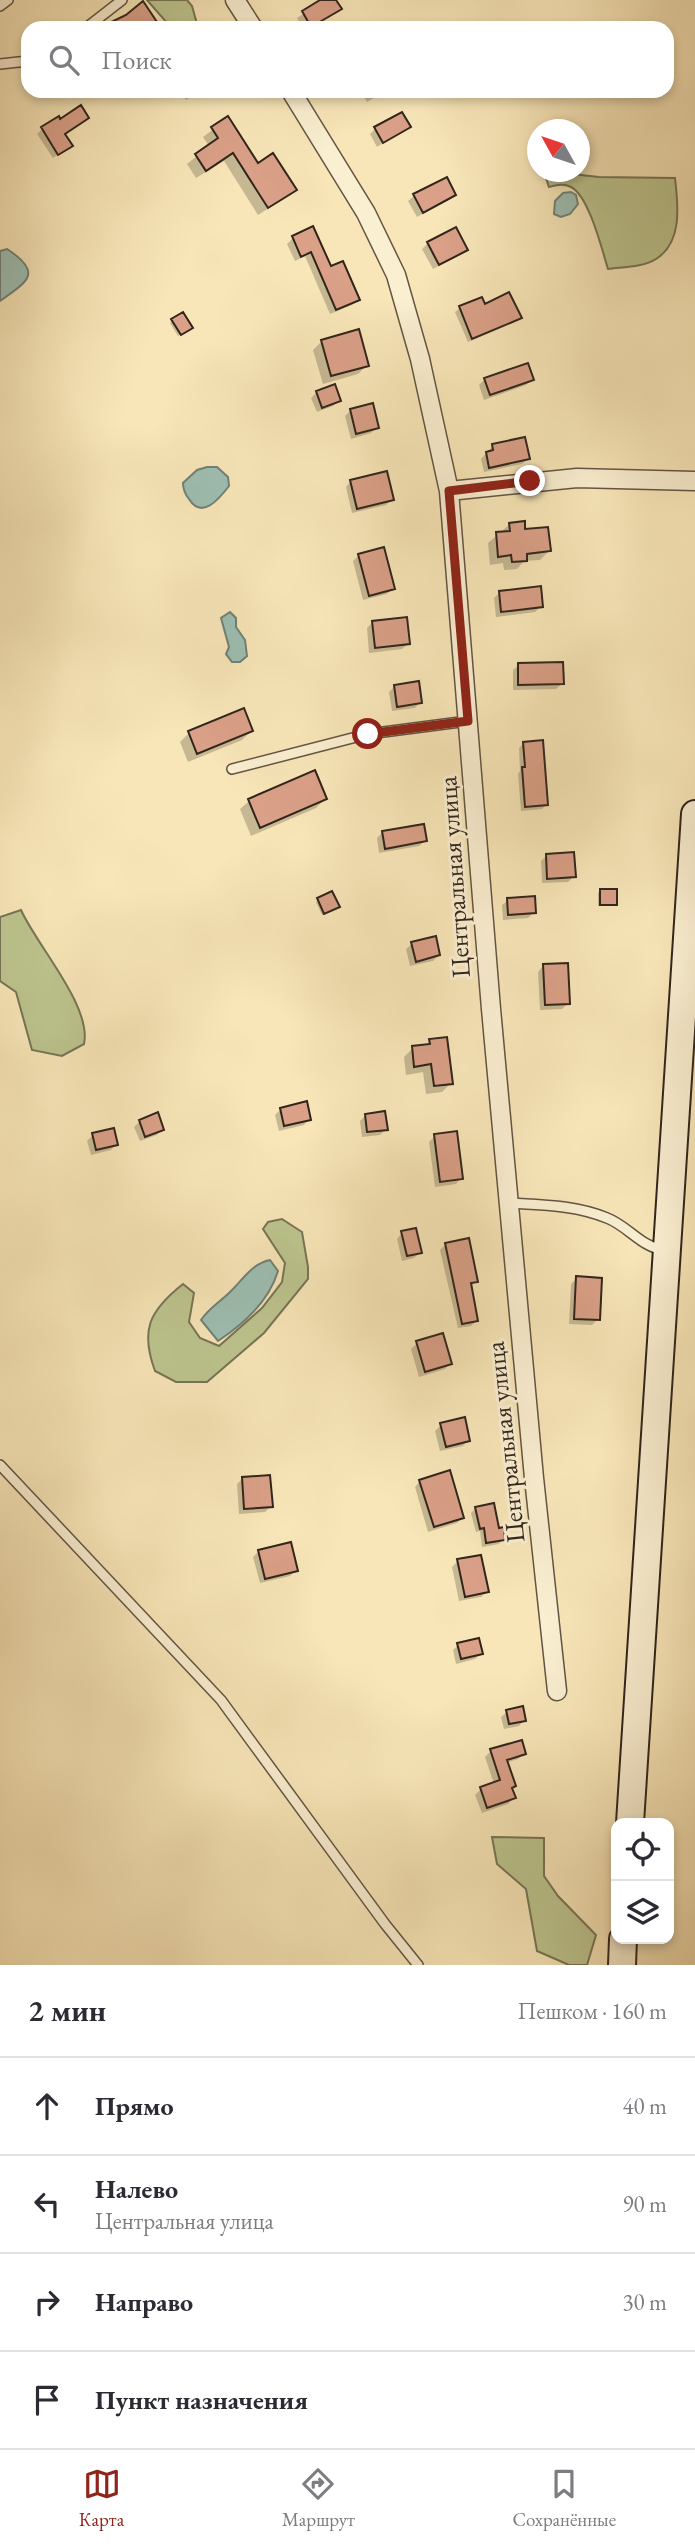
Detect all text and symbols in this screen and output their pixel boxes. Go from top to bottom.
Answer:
search box [21,21,674,98]
icon: search [45,41,83,79]
text: Поиск [101,43,172,77]
north arrow [527,119,590,182]
route end [514,465,545,496]
route start [352,718,383,749]
street label: Центральная улица [430,774,478,979]
street label: Центральная улица [477,1339,532,1544]
map controls [611,1818,674,1944]
button: locate [611,1818,674,1881]
button: layers [611,1881,674,1944]
text: 2 мин [28,1991,106,2030]
text: Пешком · 160 m [518,1996,667,2026]
icon: ahead [28,2087,66,2125]
text: Прямо [95,2089,174,2123]
text: 40 m [622,2091,667,2121]
text: Налево [95,2172,178,2206]
icon: left [28,2185,66,2223]
text: 90 m [622,2189,667,2219]
text: Центральная улица [95,2206,274,2236]
icon: right [28,2283,66,2321]
text: Направо [95,2285,193,2319]
text: 30 m [622,2287,667,2317]
icon: arrive [28,2381,66,2419]
text: Пункт назначения [95,2383,308,2417]
tab: Карта [79,2465,124,2532]
tab: Маршрут [282,2465,355,2532]
tab: Сохранённые [513,2465,616,2532]

